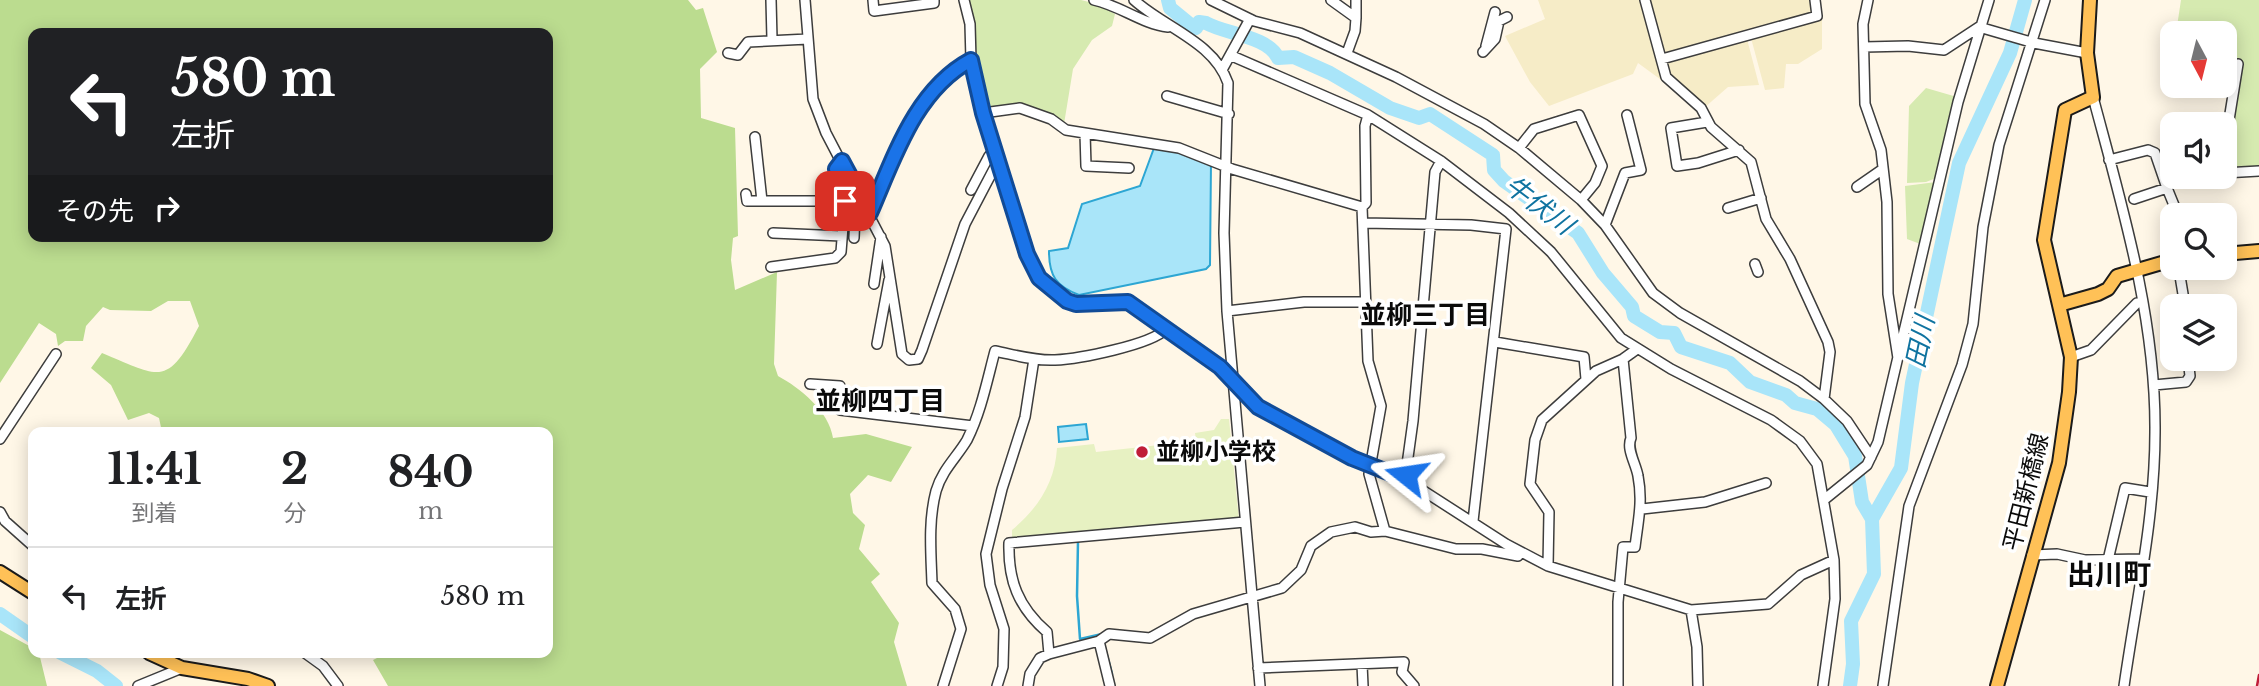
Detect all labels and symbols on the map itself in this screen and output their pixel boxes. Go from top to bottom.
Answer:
north arrow [2160,21,2236,98]
water label: 牛伏川 [1498,169,1582,243]
pin [815,171,875,231]
district label: 並柳三丁目 [1360,299,1490,331]
water label: 田川 [1899,310,1942,371]
district label: 並柳四丁目 [815,385,945,417]
street label: 平田新橋線 [1997,430,2054,554]
place label: 並柳小学校 [1156,437,1276,466]
position arrow [1369,438,1443,512]
marker: 並柳小学校 [1134,444,1150,460]
district label: 出川町 [2067,557,2151,592]

